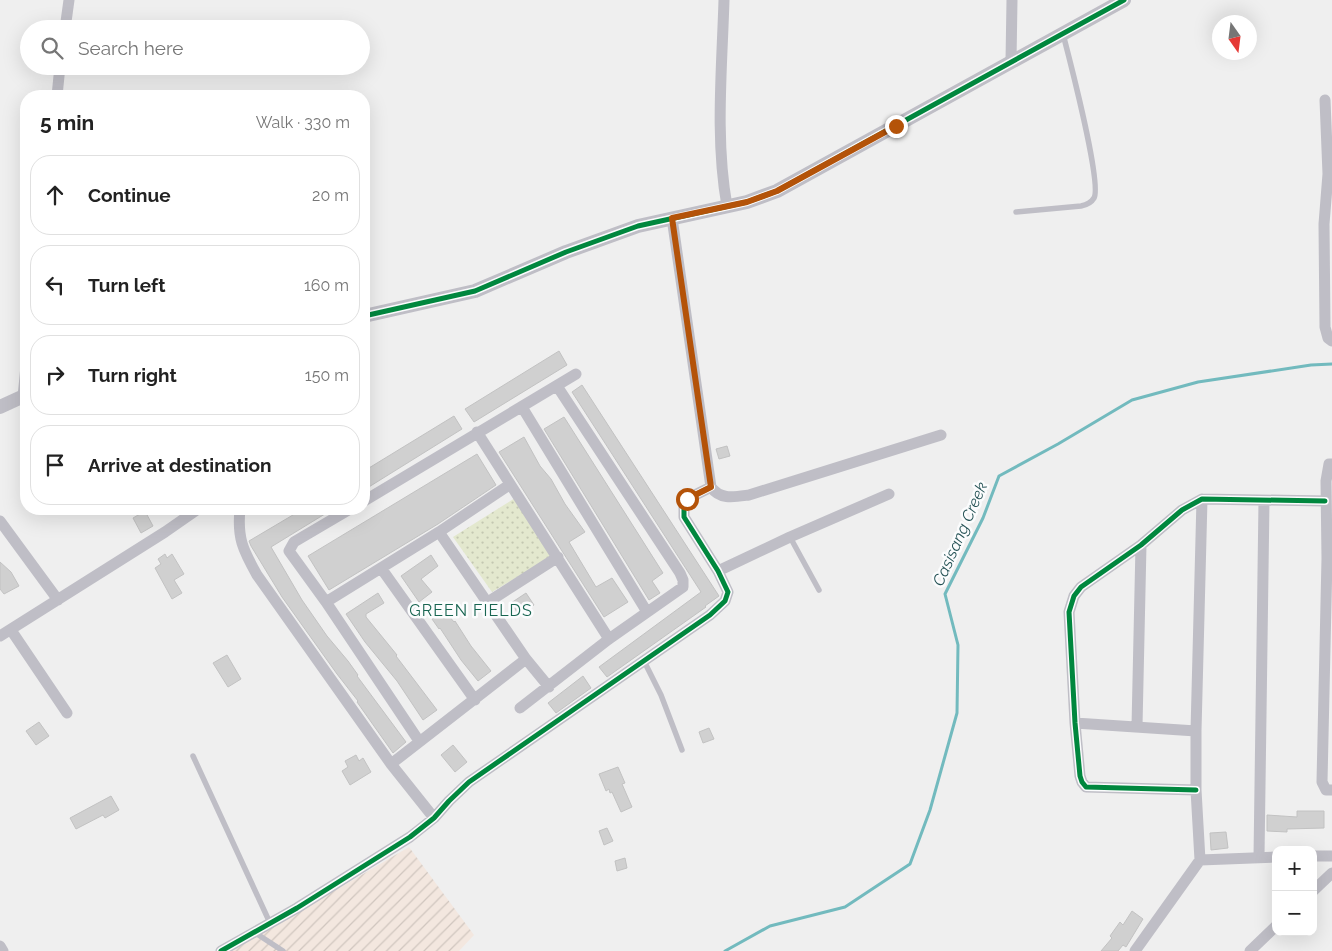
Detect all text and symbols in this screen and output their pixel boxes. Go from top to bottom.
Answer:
north arrow [1212,15,1257,60]
search box [20,20,370,75]
icon: search [38,34,66,62]
text: Search here [78,37,184,59]
text: 5 min [40,110,94,135]
text: Walk · 330 m [256,113,350,132]
route end [885,115,908,138]
icon: ahead [41,181,69,209]
text: Continue [88,184,171,206]
text: 20 m [312,186,349,205]
icon: left [41,271,69,299]
text: Turn left [88,274,165,296]
text: 160 m [304,276,349,295]
icon: right [41,361,69,389]
text: Turn right [88,364,177,386]
text: 150 m [305,366,349,385]
icon: arrive [41,451,69,479]
text: Arrive at destination [88,454,272,476]
water label: Casisang Creek [929,479,992,589]
route start [676,488,699,511]
district label: GREEN FIELDS [409,601,533,620]
map controls [1272,846,1317,936]
button: + [1272,846,1317,891]
button: − [1272,891,1317,936]

